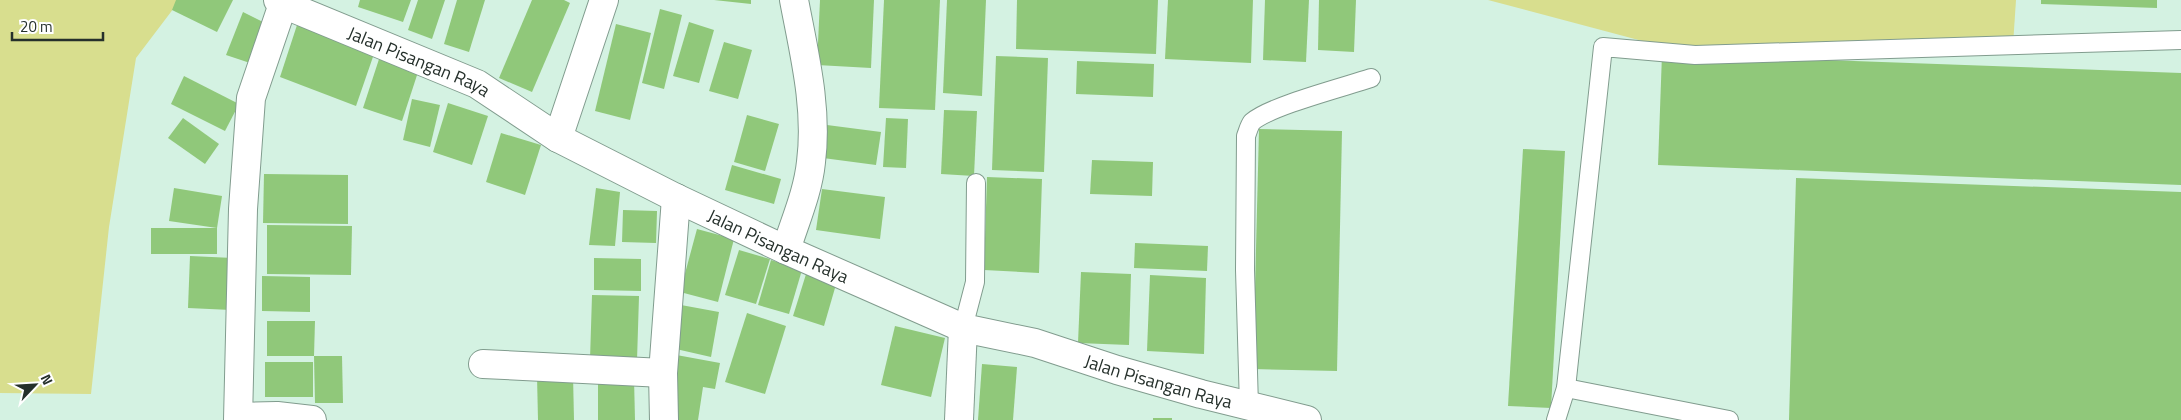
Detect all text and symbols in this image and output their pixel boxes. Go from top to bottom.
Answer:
scale bar [12,10,104,42]
text: 20 m [20,15,53,38]
street label: Jalan Pisangan Raya [344,19,496,103]
street label: Jalan Pisangan Raya [704,202,853,290]
street label: Jalan Pisangan Raya [1081,347,1235,415]
north arrow [10,360,60,410]
text: N [36,370,59,388]

